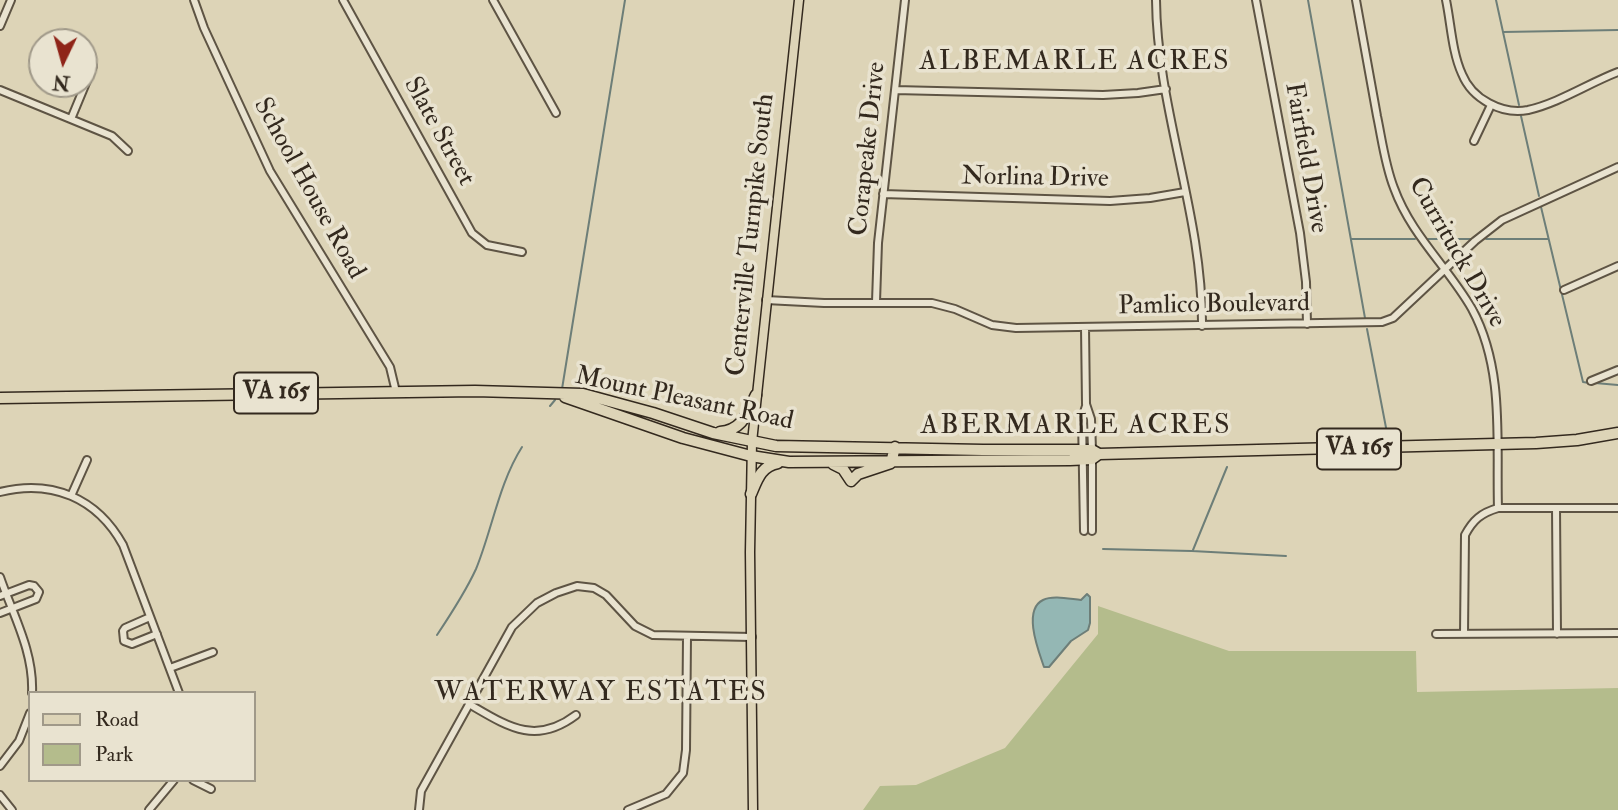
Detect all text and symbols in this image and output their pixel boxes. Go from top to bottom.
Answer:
north arrow [28,28,98,98]
district label: ALBEMARLE ACRES [921,46,1229,80]
street label: Corapeake Drive [844,61,894,237]
text: N [52,69,71,95]
street label: Slate Street [395,72,481,192]
street label: Fairfield Drive [1276,80,1334,236]
street label: Centerville Turnpike South [722,92,782,378]
street label: School House Road [245,93,371,285]
street label: Norlina Drive [961,162,1109,196]
street label: Currituck Drive [1400,172,1512,334]
street label: Pamlico Boulevard [1118,289,1310,323]
street label: Mount Pleasant Road [572,362,796,438]
road number: VA 165 [234,372,318,414]
district label: ABERMARLE ACRES [922,410,1230,444]
road number: VA 165 [1317,428,1401,470]
district label: WATERWAY ESTATES [436,677,766,711]
legend [28,691,256,782]
text: Road [95,706,139,733]
text: Park [95,741,133,768]

